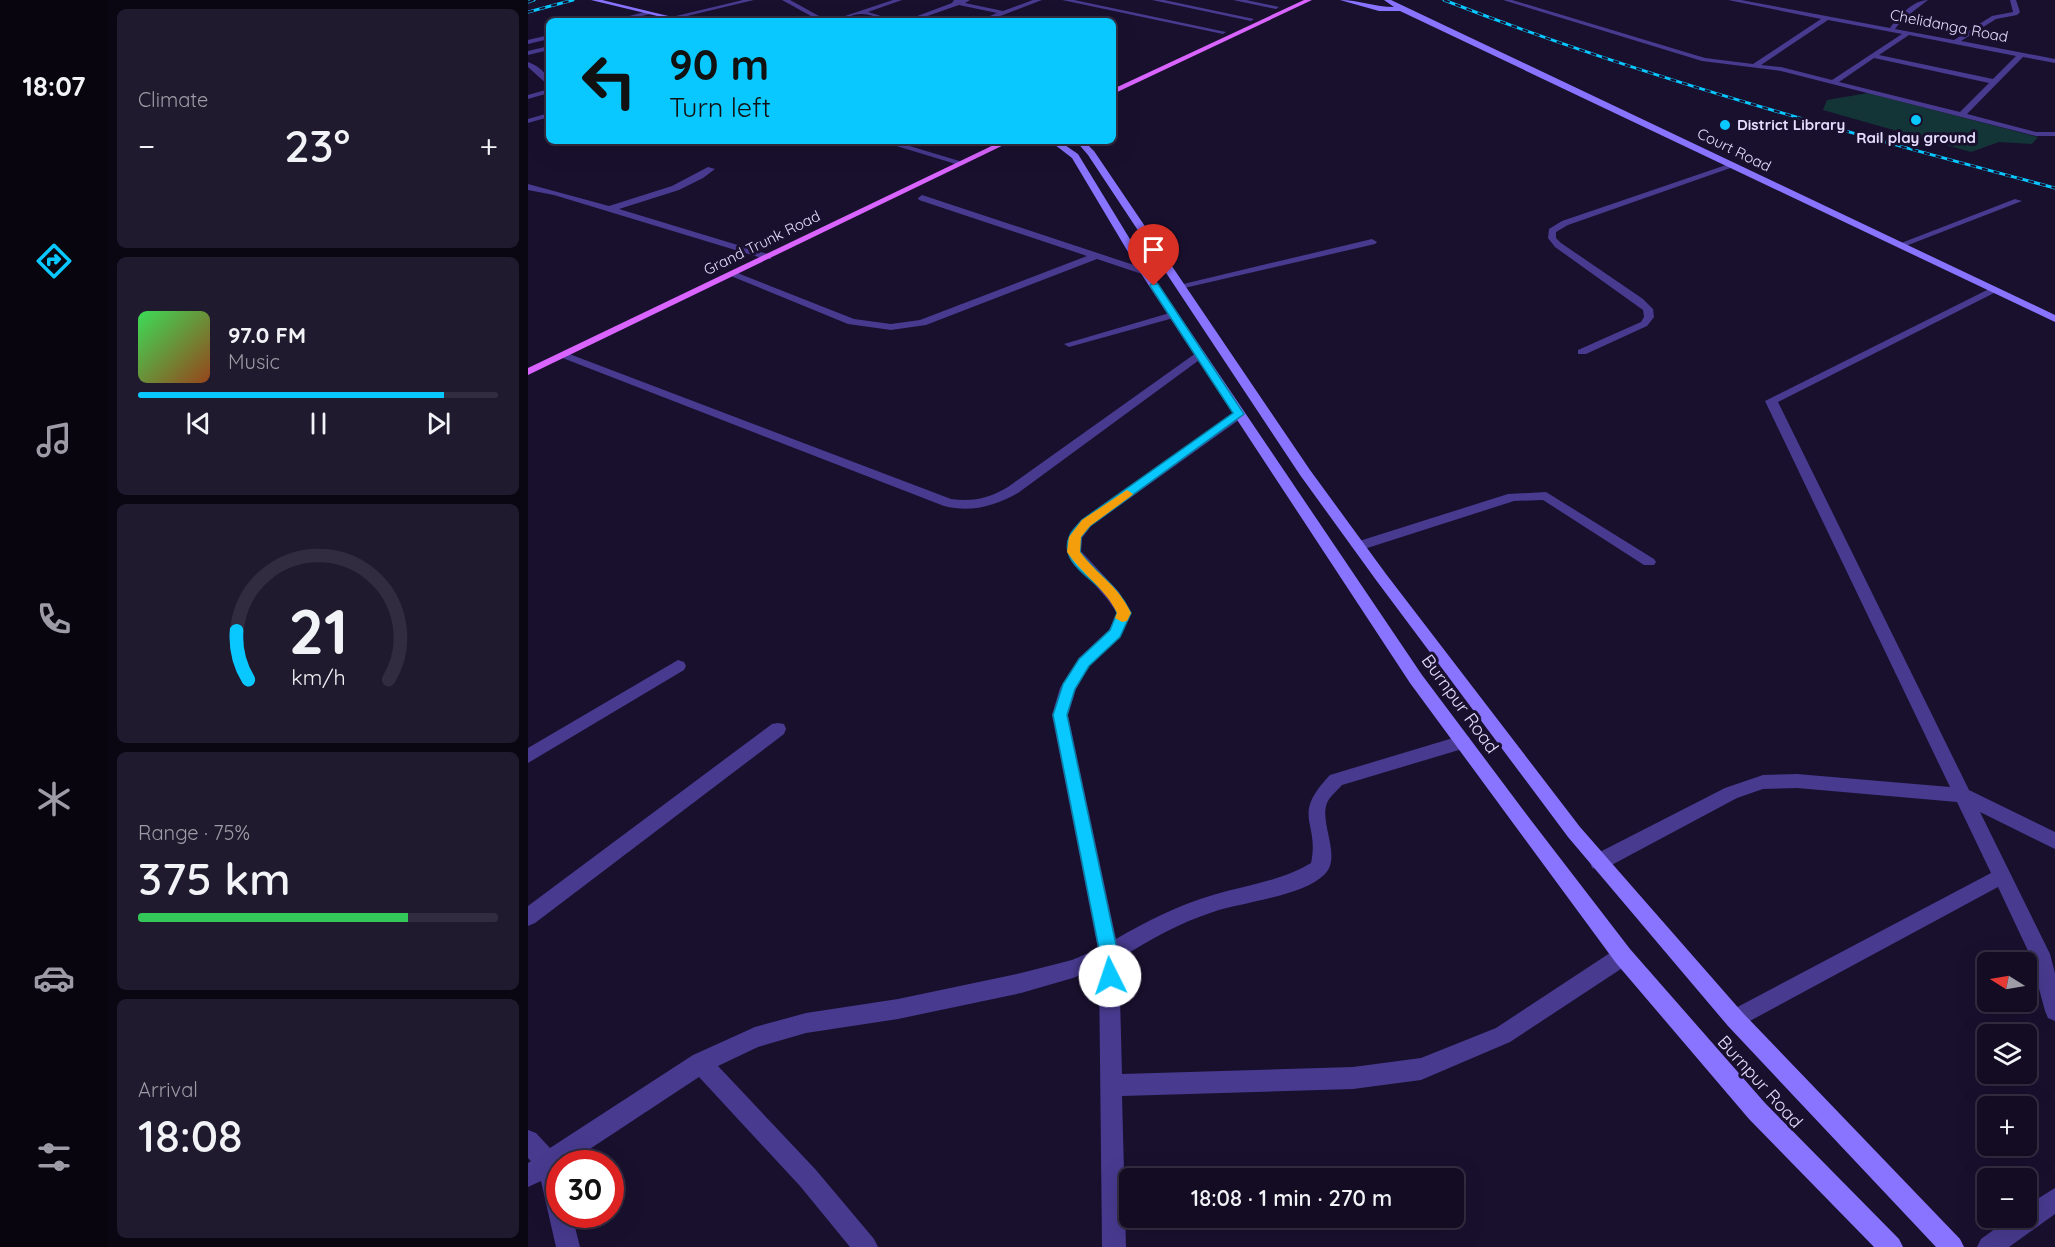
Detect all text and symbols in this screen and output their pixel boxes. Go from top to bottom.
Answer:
street label: Chelidanga Road [1888,5,2010,46]
text: 90 m [669,38,769,91]
icon: left [570,42,648,120]
text: 18:07 [23,69,86,103]
text: Climate [138,87,208,112]
text: Turn left [669,90,771,124]
marker: Rail play ground [1909,113,1923,127]
place label: District Library [1737,115,1845,134]
text: 23° [284,117,350,173]
marker: District Library [1718,118,1732,132]
street label: Court Road [1694,124,1774,176]
text: − [138,125,155,166]
text: + [479,125,498,166]
place label: Rail play ground [1856,128,1976,147]
street label: Grand Trunk Road [700,206,823,279]
pin [1128,224,1179,286]
icon: arrive [1137,233,1170,266]
icon: directions [33,240,75,282]
text: 97.0 FM [228,321,306,349]
text: Music [228,349,280,374]
icon: previous [182,407,215,440]
icon: pause [302,407,335,440]
icon: next [422,407,455,440]
icon: music [33,419,75,461]
text: 21 [288,593,348,671]
icon: phone [33,598,75,640]
street label: Burnpur Road [1417,650,1504,758]
text: km/h [291,665,345,691]
icon: climate [33,778,75,820]
text: Range · 75% [138,820,250,845]
text: 375 km [138,850,291,906]
position arrow [1078,944,1142,1008]
north arrow [1977,952,2037,1012]
map controls [1977,952,2037,1228]
icon: car [33,957,75,999]
button: layers [1977,1024,2037,1084]
street label: Burnpur Road [1713,1031,1808,1133]
text: Arrival [138,1077,198,1102]
button: + [1977,1096,2037,1156]
text: 18:08 [138,1107,243,1163]
icon: filters [33,1136,75,1178]
speed limit sign: 30 [546,1150,624,1228]
button: − [1977,1168,2037,1228]
text: 18:08 · 1 min · 270 m [1191,1184,1392,1212]

